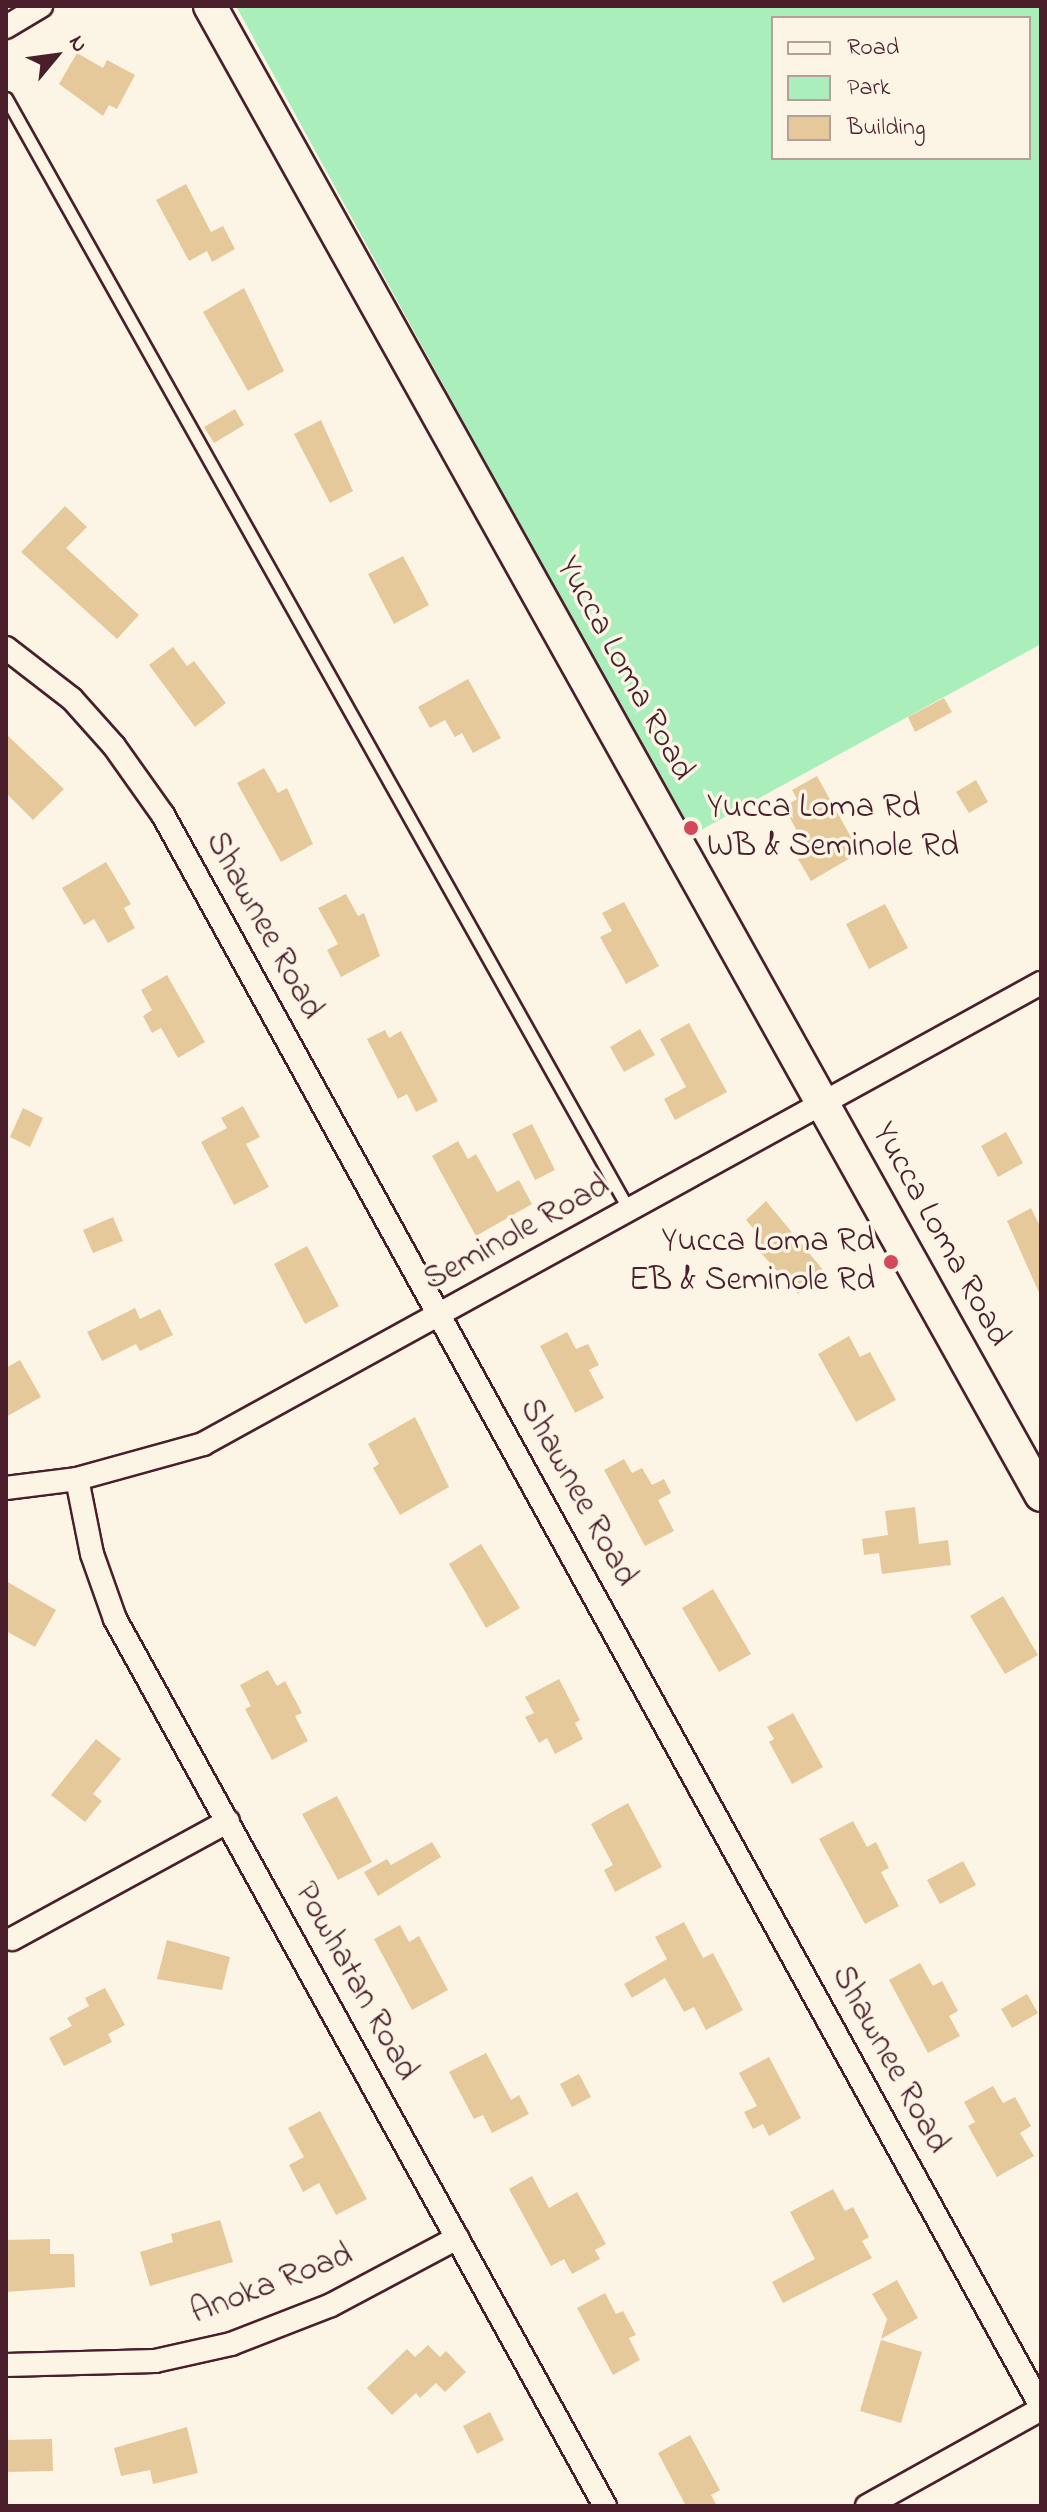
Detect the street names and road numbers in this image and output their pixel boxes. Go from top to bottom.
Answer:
street label: Yucca Loma Road [546,550,702,788]
street label: Shawnee Road [195,825,331,1027]
street label: Yucca Loma Road [862,1116,1018,1354]
street label: Seminole Road [417,1166,617,1302]
street label: Shawnee Road [509,1392,645,1594]
street label: Powhatan Road [284,1876,426,2088]
street label: Shawnee Road [821,1959,957,2161]
street label: Anoka Road [185,2235,359,2335]

